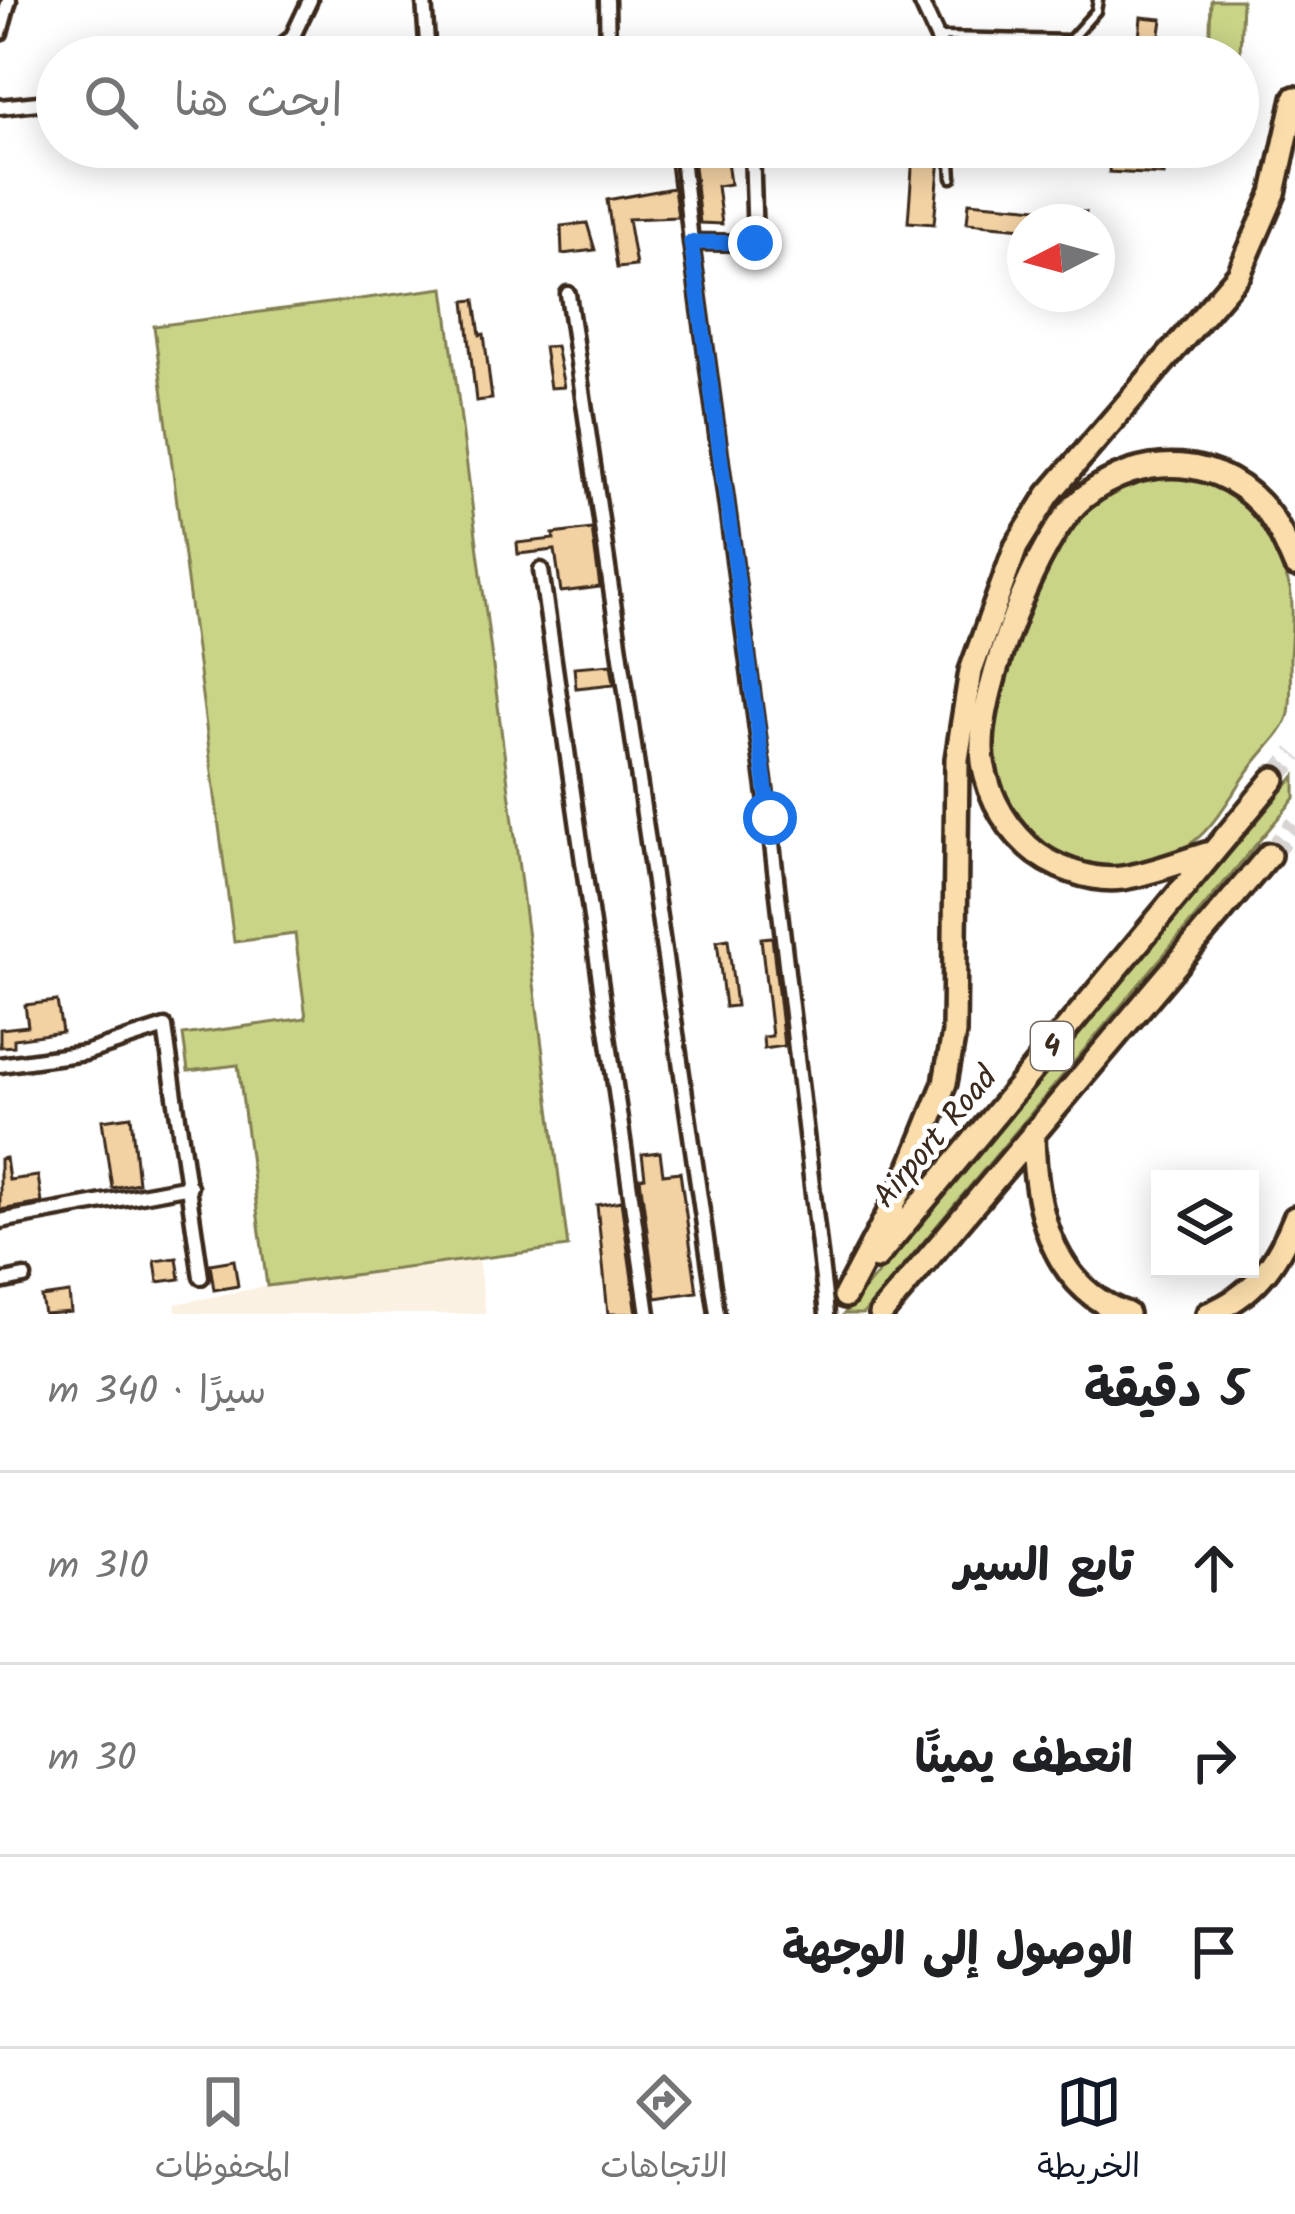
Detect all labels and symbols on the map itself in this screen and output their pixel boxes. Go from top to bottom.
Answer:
north arrow [1007,204,1115,312]
route end [728,216,782,270]
route start [743,791,797,845]
road number: 4 [1031,1022,1073,1070]
street label: Airport Road [861,1054,1013,1221]

